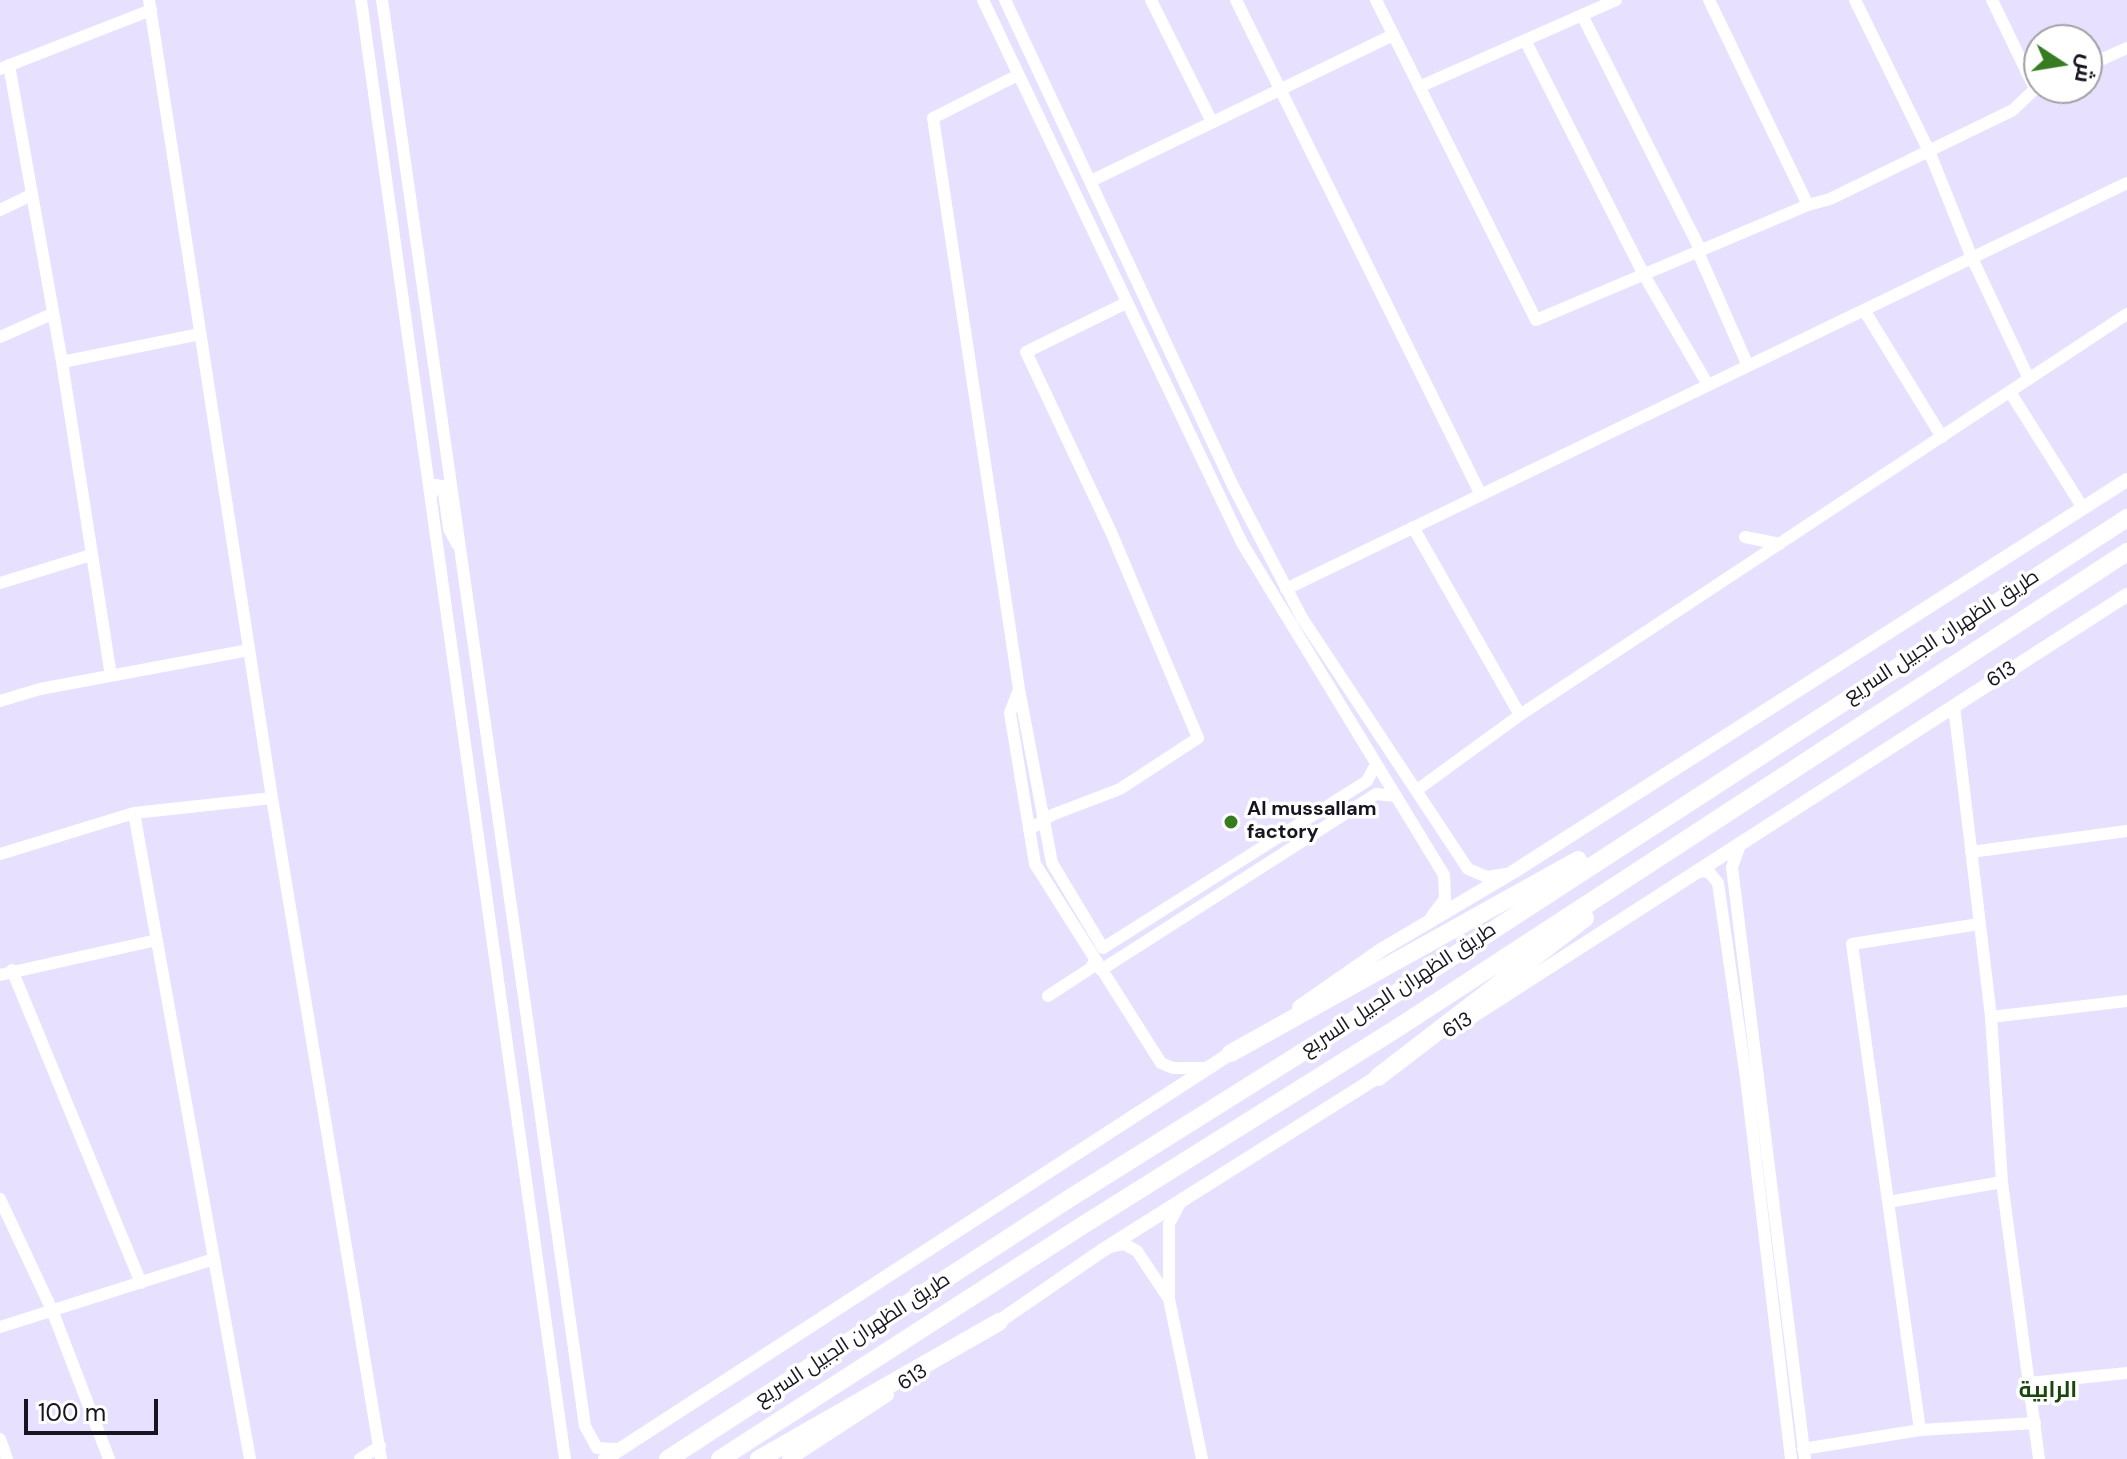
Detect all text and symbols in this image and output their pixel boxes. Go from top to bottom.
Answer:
north arrow [2023,24,2103,104]
text: ش [2068,52,2102,85]
street label: طريق الظهران الجبيل السريع [1840,565,2044,709]
street label: 613 [1983,657,2021,693]
place label: Al mussallam factory [1247,798,1377,845]
marker: Al mussallam factory [1222,813,1240,831]
street label: طريق الظهران الجبيل السريع [1297,918,1501,1062]
street label: 613 [1439,1008,1477,1044]
street label: طريق الظهران الجبيل السريع [751,1268,955,1412]
street label: 613 [894,1360,932,1396]
district label: الرابية [2019,1378,2077,1404]
scale bar [28,1383,162,1433]
text: 100 m [38,1397,106,1428]

